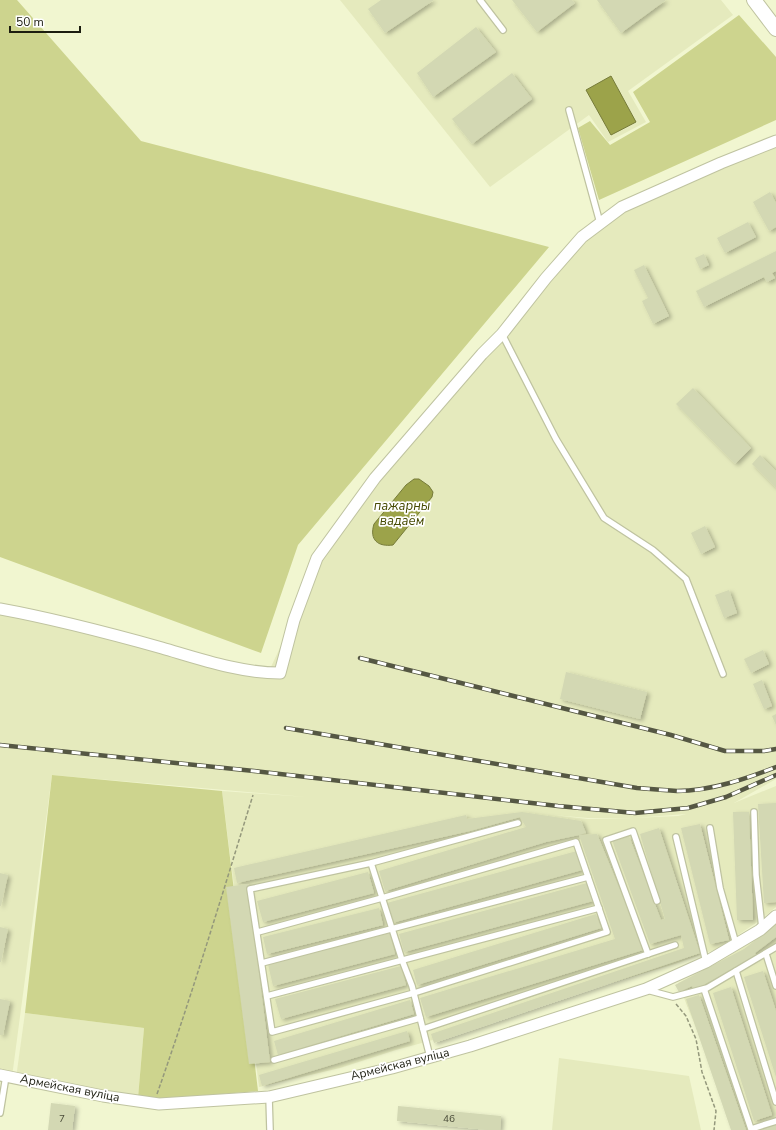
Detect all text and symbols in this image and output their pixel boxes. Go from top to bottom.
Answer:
scale bar [10,8,80,34]
text: 50 m [16,14,44,30]
water label: пажарны вадаём [374,497,430,530]
street label: Армейская вуліца [349,1044,451,1084]
street label: Армейская вуліца [19,1070,121,1106]
house number: 7 [59,1112,65,1126]
house number: 46 [443,1112,455,1126]

